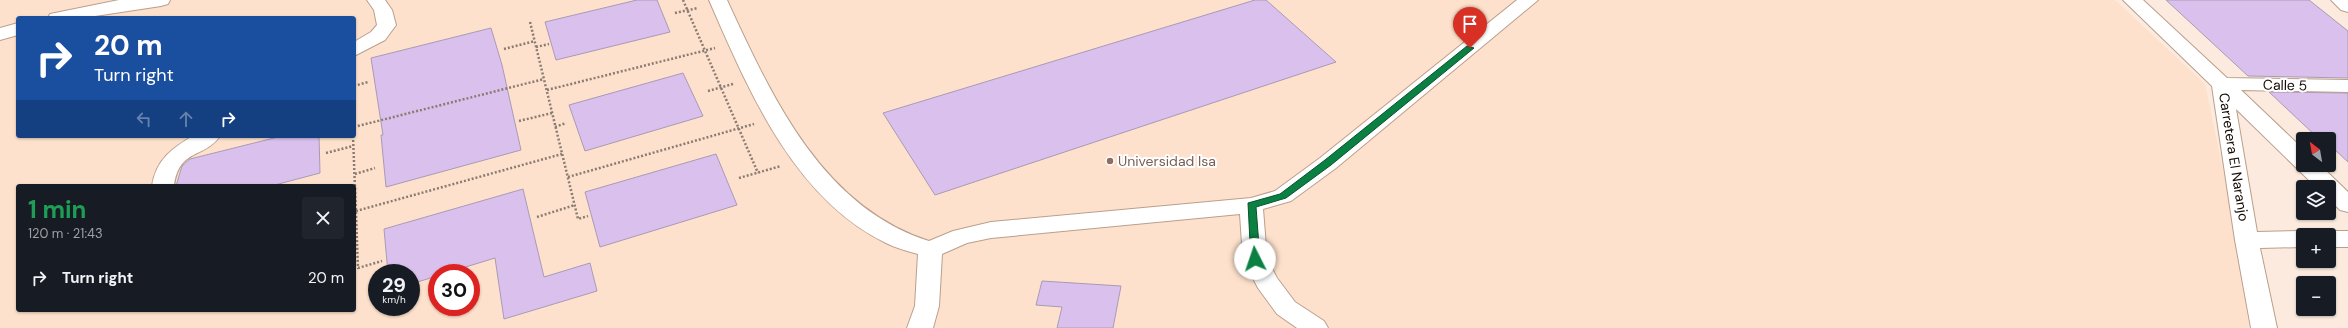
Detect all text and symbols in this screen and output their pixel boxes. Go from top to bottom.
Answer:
pin [1453,7.0,1487,48]
icon: arrive [1459,13,1481,35]
text: 20 m [94,27,163,64]
icon: right [28,32,80,84]
text: Turn right [94,63,174,87]
street label: Calle 5 [2263,76,2307,94]
street label: Carretera El Naranjo [2215,91,2253,223]
icon: left [133,108,155,130]
icon: ahead [175,108,197,130]
icon: right [217,108,239,130]
north arrow [2296,132,2336,172]
map controls [2296,132,2336,316]
place label: Universidad Isa [1118,152,1216,170]
marker: Universidad Isa [1105,156,1115,166]
button: layers [2296,180,2336,220]
text: 1 min [28,194,86,225]
button: close [302,197,344,239]
text: 120 m · 21:43 [28,225,103,242]
button: + [2296,228,2336,268]
position arrow [1234,238,1276,280]
speed limit sign: 30 [428,264,480,316]
icon: right [28,267,50,289]
text: Turn right [62,268,133,288]
text: 20 m [308,268,344,288]
text: 29 [382,272,406,298]
button: − [2296,276,2336,316]
text: km/h [382,293,406,306]

